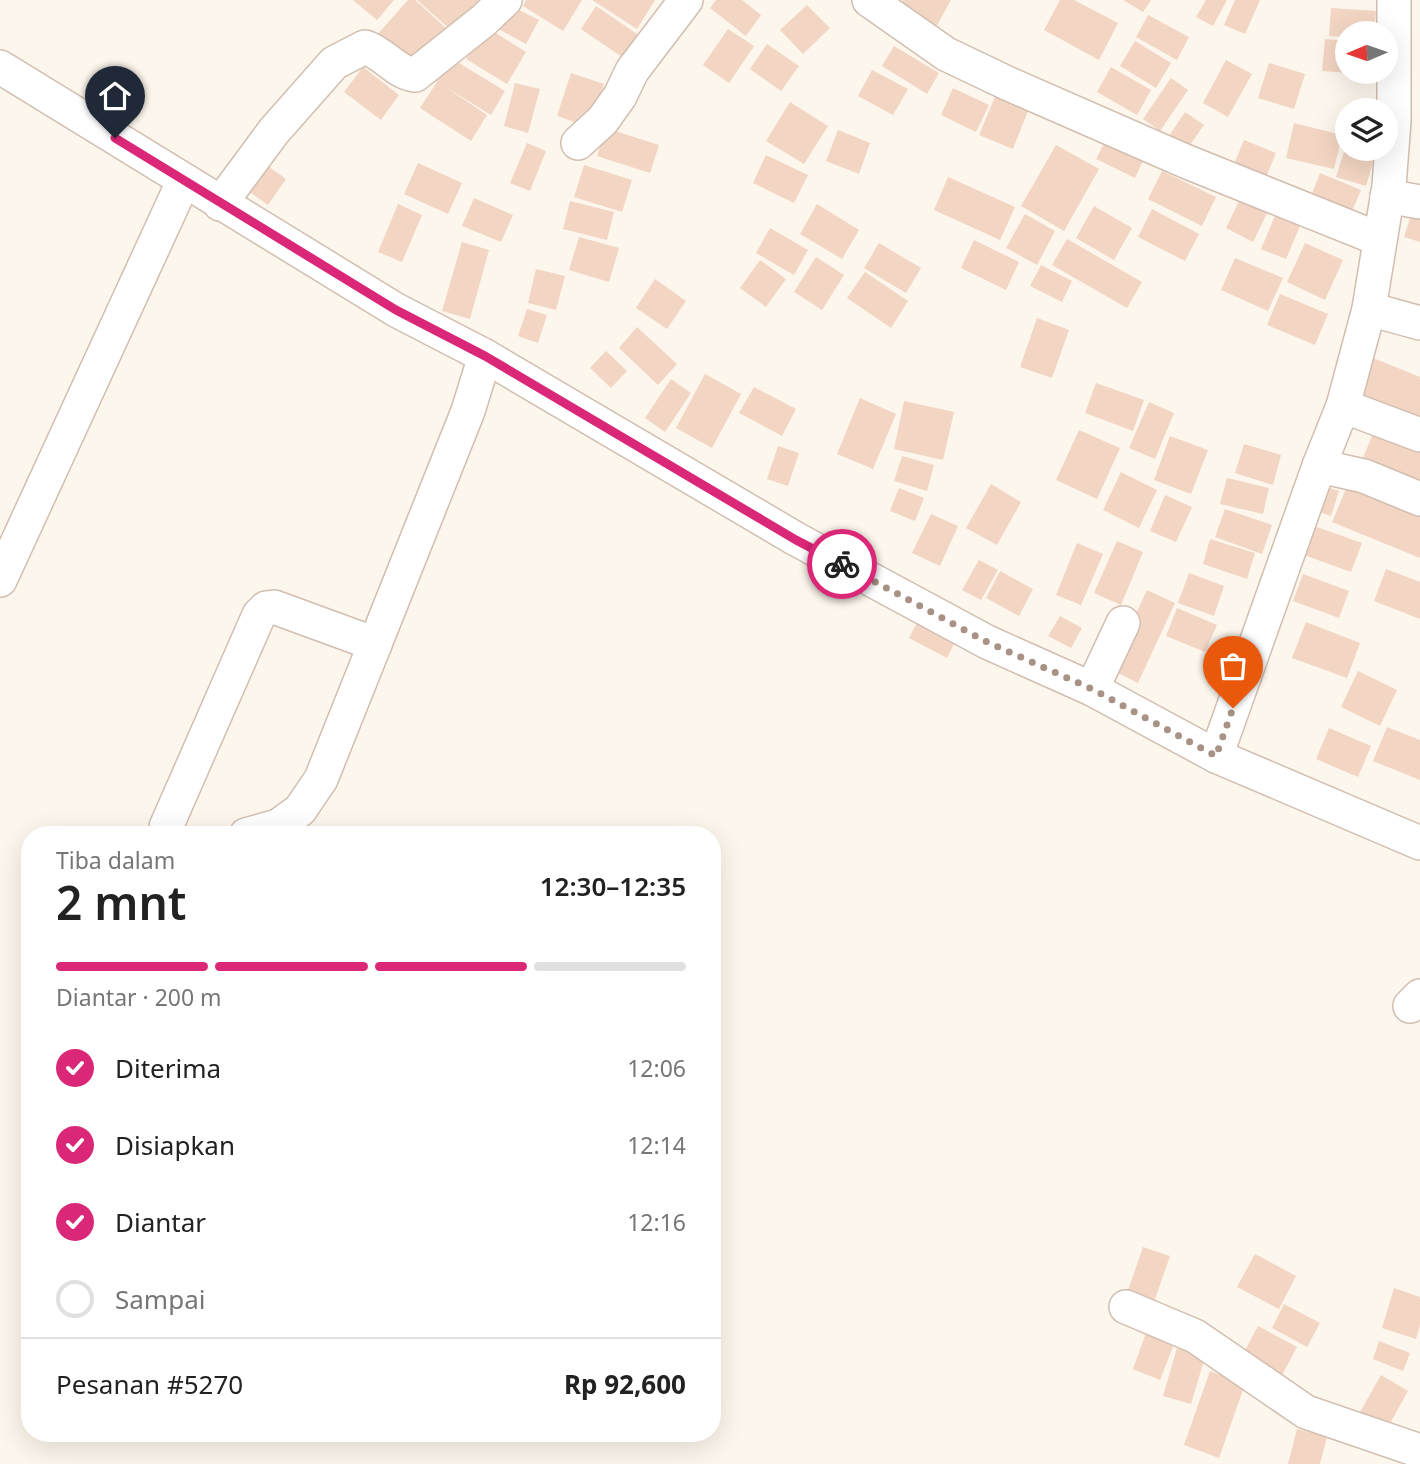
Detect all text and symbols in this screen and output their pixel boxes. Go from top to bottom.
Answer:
north arrow [1335,21,1398,84]
map controls [1335,21,1398,161]
pin [85,66,145,138]
icon: home [96,77,134,115]
button: layers [1335,98,1398,161]
courier [807,529,877,599]
icon: bike [823,545,861,583]
pin [1203,636,1263,708]
icon: bag [1214,647,1252,685]
text: Tiba dalam [56,844,175,876]
text: 12:30–12:35 [540,868,686,904]
text: 2 mnt [56,871,186,933]
text: Diantar · 200 m [56,981,222,1013]
icon: check [56,1049,94,1087]
text: Diterima [115,1050,221,1086]
text: 12:06 [627,1052,686,1084]
icon: check [56,1126,94,1164]
text: Disiapkan [115,1127,235,1163]
text: 12:14 [627,1129,686,1161]
icon: check [56,1203,94,1241]
text: Diantar [115,1204,206,1240]
text: 12:16 [627,1206,686,1238]
text: Sampai [115,1281,205,1317]
text: Pesanan #5270 [56,1366,243,1402]
text: Rp 92,600 [564,1366,686,1402]

